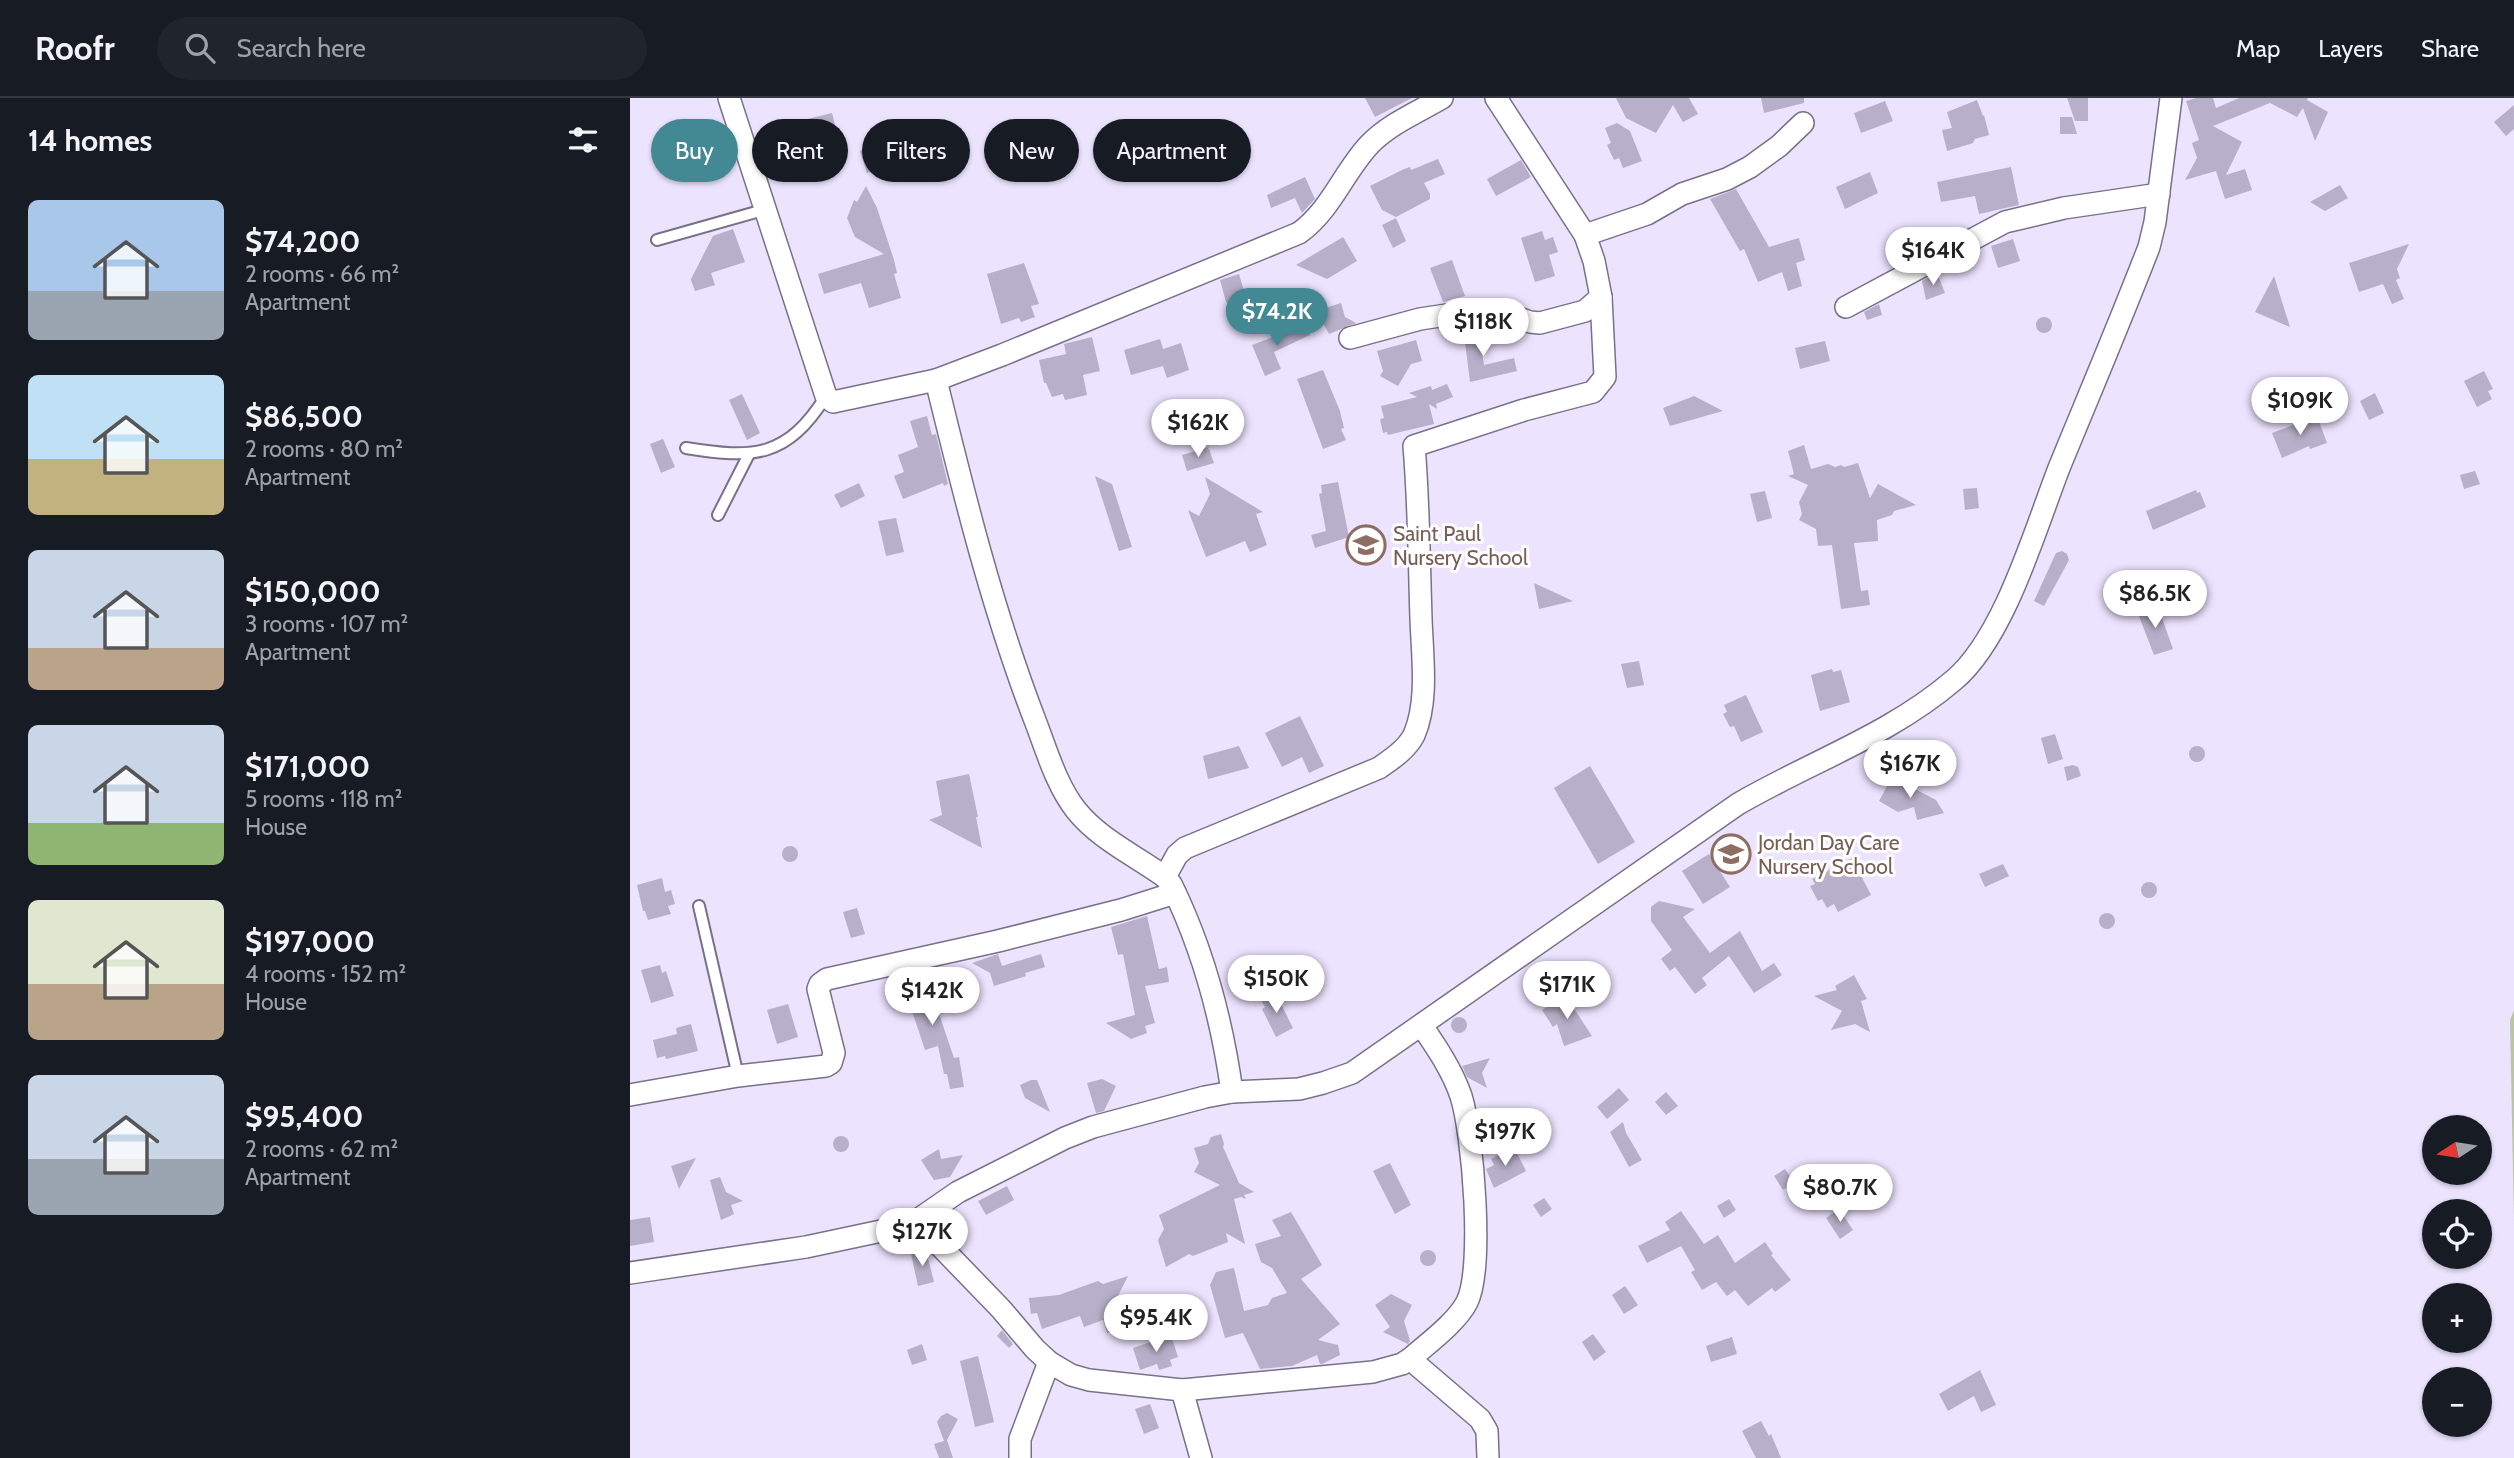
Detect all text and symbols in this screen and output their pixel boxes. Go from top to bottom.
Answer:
search box [157,17,647,80]
text: Roofr [35,28,115,68]
icon: search [181,29,219,67]
text: Search here [237,32,366,64]
text: Map [2236,34,2280,63]
text: Layers [2318,34,2383,63]
text: Share [2421,34,2479,63]
chip: Buy [651,119,738,182]
chip: Rent [752,119,848,182]
chip: Filters [862,119,970,182]
chip: New [984,119,1079,182]
chip: Apartment [1093,119,1251,182]
icon: filters [564,121,602,159]
text: 14 homes [28,122,152,159]
text: $74,200 [245,223,361,260]
icon: home [84,228,168,312]
pin: $164K [1884,228,1982,287]
text: $164K [1901,236,1965,264]
text: 2 rooms · 66 m² [245,260,399,288]
text: Apartment [245,288,350,316]
pin: $74.2K [1220,288,1334,348]
text: $74.2K [1242,297,1312,325]
pin: $118K [1434,299,1532,358]
text: $118K [1454,307,1512,335]
pin: $109K [2251,378,2349,437]
text: $109K [2267,386,2333,414]
text: $86,500 [245,398,363,435]
pin: $162K [1149,400,1247,459]
icon: home [84,403,168,487]
text: $162K [1167,408,1229,436]
text: 2 rooms · 80 m² [245,435,403,463]
text: Apartment [245,463,350,491]
place label: Saint Paul Nursery School [1393,521,1528,570]
school or university icon: Saint Paul Nursery School [1345,524,1387,566]
pin: $86.5K [2098,570,2212,630]
text: $150,000 [245,573,381,610]
icon: home [84,578,168,662]
text: $86.5K [2119,579,2191,607]
text: 3 rooms · 107 m² [245,610,408,638]
text: Apartment [245,638,350,666]
pin: $167K [1861,740,1959,800]
text: $171,000 [245,748,370,785]
text: $167K [1880,749,1940,777]
icon: home [84,753,168,837]
text: 5 rooms · 118 m² [245,785,402,813]
text: House [245,813,307,841]
place label: Jordan Day Care Nursery School [1757,830,1900,879]
school or university icon: Jordan Day Care Nursery School [1710,833,1752,875]
text: $197,000 [245,923,375,960]
icon: home [84,928,168,1012]
pin: $150K [1227,956,1325,1015]
text: 4 rooms · 152 m² [245,960,406,988]
pin: $171K [1518,962,1616,1021]
text: $150K [1244,964,1308,992]
pin: $142K [883,968,981,1027]
text: $171K [1539,970,1595,998]
text: $142K [901,976,963,1004]
text: House [245,988,307,1016]
text: $95,400 [245,1098,363,1135]
icon: home [84,1103,168,1187]
pin: $197K [1456,1108,1554,1168]
north arrow [2422,1115,2492,1185]
map controls [2422,1115,2492,1437]
text: $197K [1475,1117,1535,1145]
text: 2 rooms · 62 m² [245,1135,398,1163]
text: Apartment [245,1163,350,1191]
pin: $80.7K [1783,1164,1897,1224]
text: $80.7K [1803,1173,1877,1201]
button: locate [2422,1199,2492,1269]
pin: $127K [873,1208,971,1268]
text: $127K [892,1217,952,1245]
button: + [2422,1283,2492,1353]
pin: $95.4K [1099,1294,1213,1354]
text: $95.4K [1120,1303,1192,1331]
button: − [2422,1367,2492,1437]

